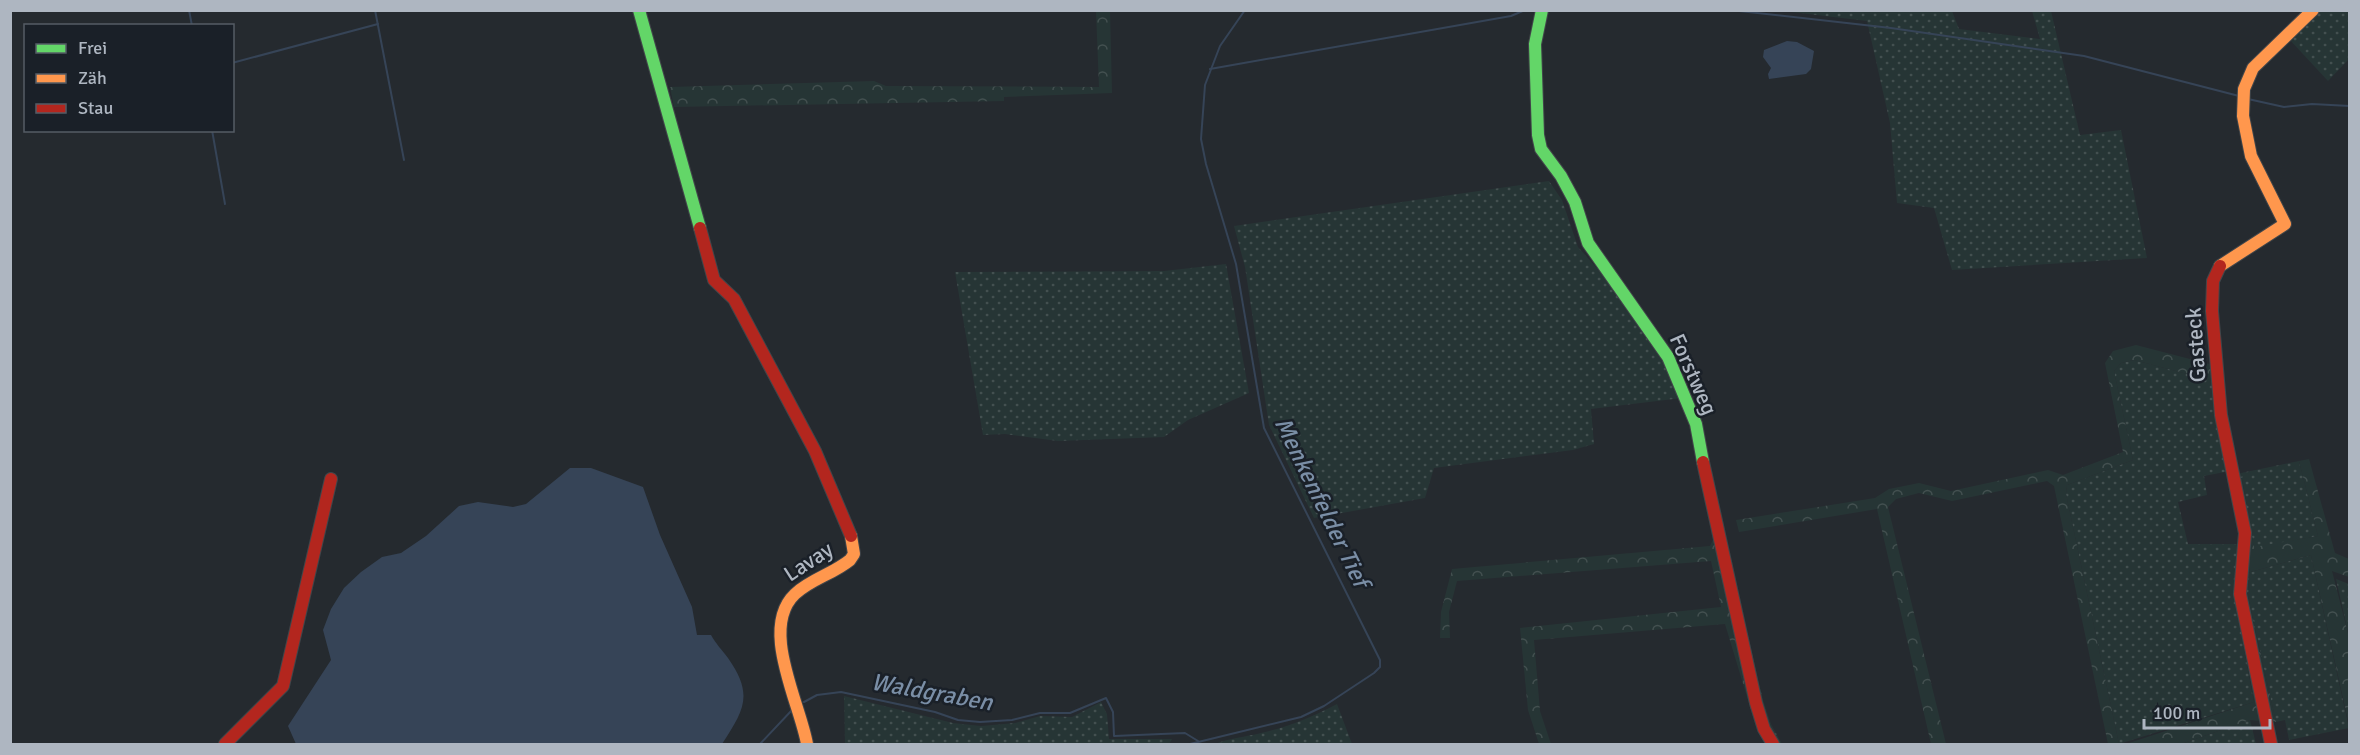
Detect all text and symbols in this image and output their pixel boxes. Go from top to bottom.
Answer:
legend [24,24,234,132]
text: Frei [78,37,107,59]
text: Zäh [78,67,107,89]
text: Stau [78,97,113,119]
street label: Gasteck [2179,307,2212,383]
street label: Forstweg [1664,329,1723,419]
water label: Menkenfelder Tief [1268,412,1379,597]
street label: Lavay [779,535,839,587]
water label: Waldgraben [869,667,996,718]
scale bar [2144,692,2270,730]
text: 100 m [2153,702,2200,724]

